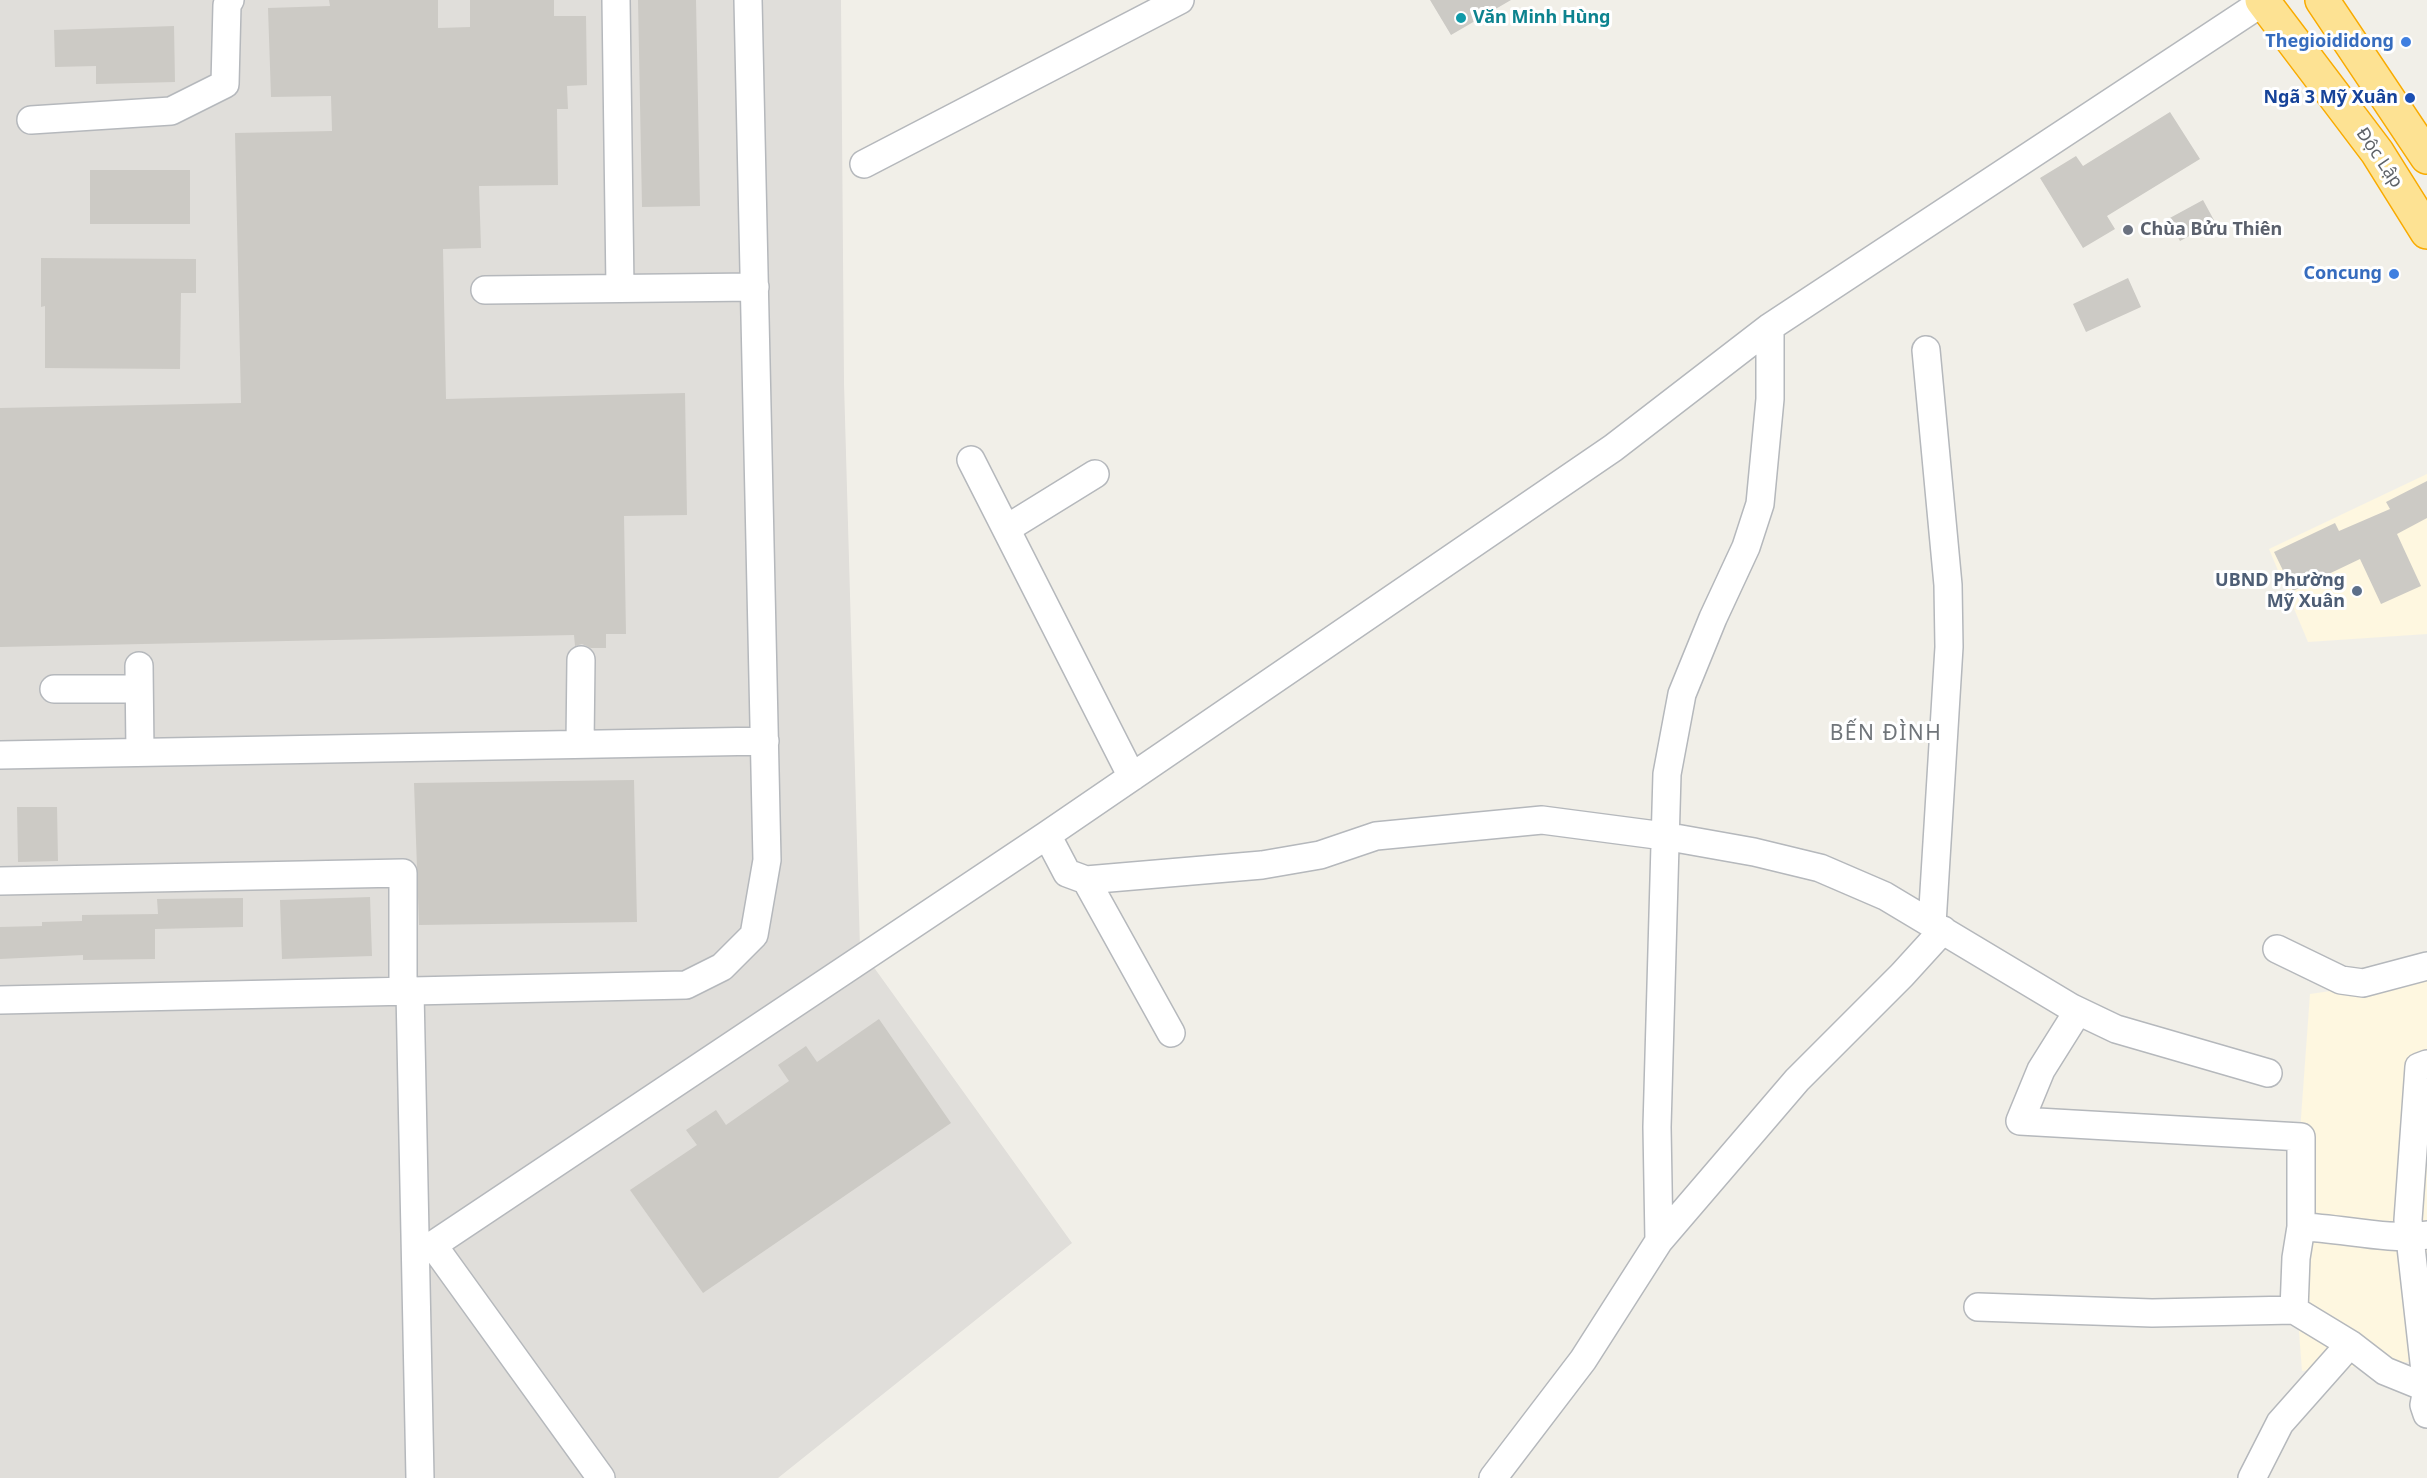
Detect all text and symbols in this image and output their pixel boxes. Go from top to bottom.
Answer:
place label: Văn Minh Hùng [1473,7,1610,29]
marker: Văn Minh Hùng [1454,11,1468,25]
place label: Thegioididong [2265,31,2394,53]
marker: Thegioididong [2399,35,2413,49]
place label: Ngã 3 Mỹ Xuân [2263,87,2398,109]
marker: Ngã 3 Mỹ Xuân [2403,91,2417,105]
street label: Độc Lập [2351,124,2407,192]
place label: Chùa Bửu Thiên [2140,219,2282,241]
marker: Chùa Bửu Thiên [2121,223,2135,237]
place label: Concung [2303,263,2382,285]
marker: Concung [2387,267,2401,281]
place label: UBND Phường Mỹ Xuân [2215,570,2345,612]
marker: UBND Phường Mỹ Xuân [2350,584,2364,598]
district label: BẾN ĐÌNH [1830,721,1942,747]

